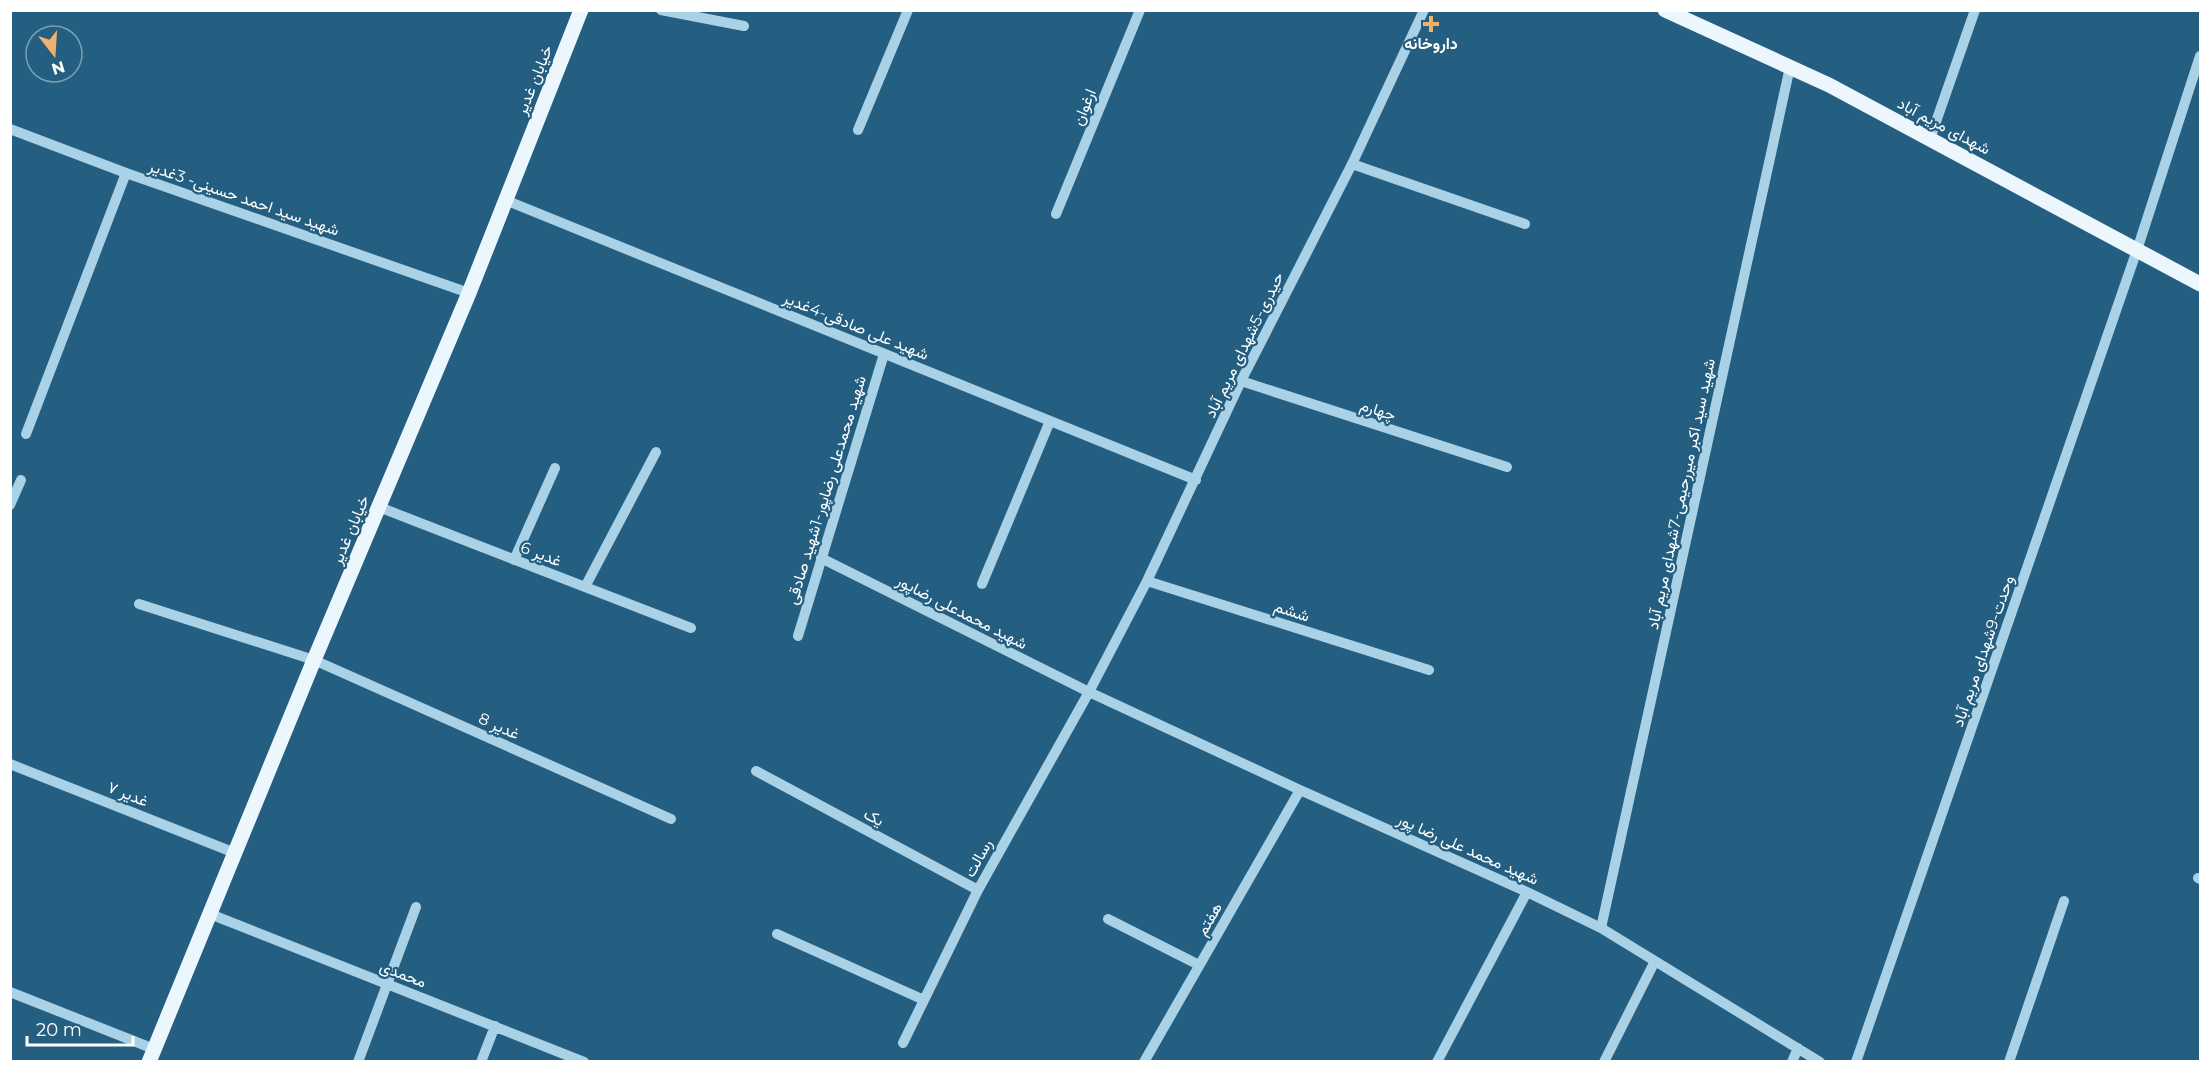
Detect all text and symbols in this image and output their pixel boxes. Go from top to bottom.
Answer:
marker: داروخانه [1424,17,1438,31]
north arrow [24,24,84,84]
place label: داروخانه [1404,34,1458,54]
street label: خیابان غدیر [511,42,558,119]
text: N [49,57,67,79]
street label: ارغوان [1068,86,1101,129]
street label: شهدای مریم آباد [1894,94,1994,159]
street label: شهید سید احمد حسینی- 3غدیر [145,156,342,241]
street label: حیدری-5شهدای مریم آباد [1200,269,1289,421]
street label: شهید علی صادقی-4غدیر [779,288,932,365]
street label: شهید سید اکبر میررحیمی-7شهدای مریم آباد [1643,357,1720,631]
street label: شهید محمدعلی رضاپور-1شهید صادقی [782,373,872,607]
street label: چهارم [1357,395,1399,427]
street label: خیابان غدیر [327,492,374,569]
street label: غدیر 6 [517,538,564,571]
street label: شهید محمدعلی رضاپور [892,570,1031,655]
street label: وحدت-9شهدای مریم آباد [1948,573,2019,729]
street label: ششم [1272,596,1312,627]
street label: غدیر 8 [475,709,522,744]
street label: غدیر ۷ [105,777,151,812]
street label: یک [861,804,887,830]
street label: شهید محمد علی رضا پور [1393,809,1542,891]
street label: رسالت [960,836,997,881]
street label: هفتم [1192,899,1227,939]
street label: محمدی [377,956,429,992]
scale bar [27,1009,134,1047]
text: 20 m [36,1019,82,1041]

